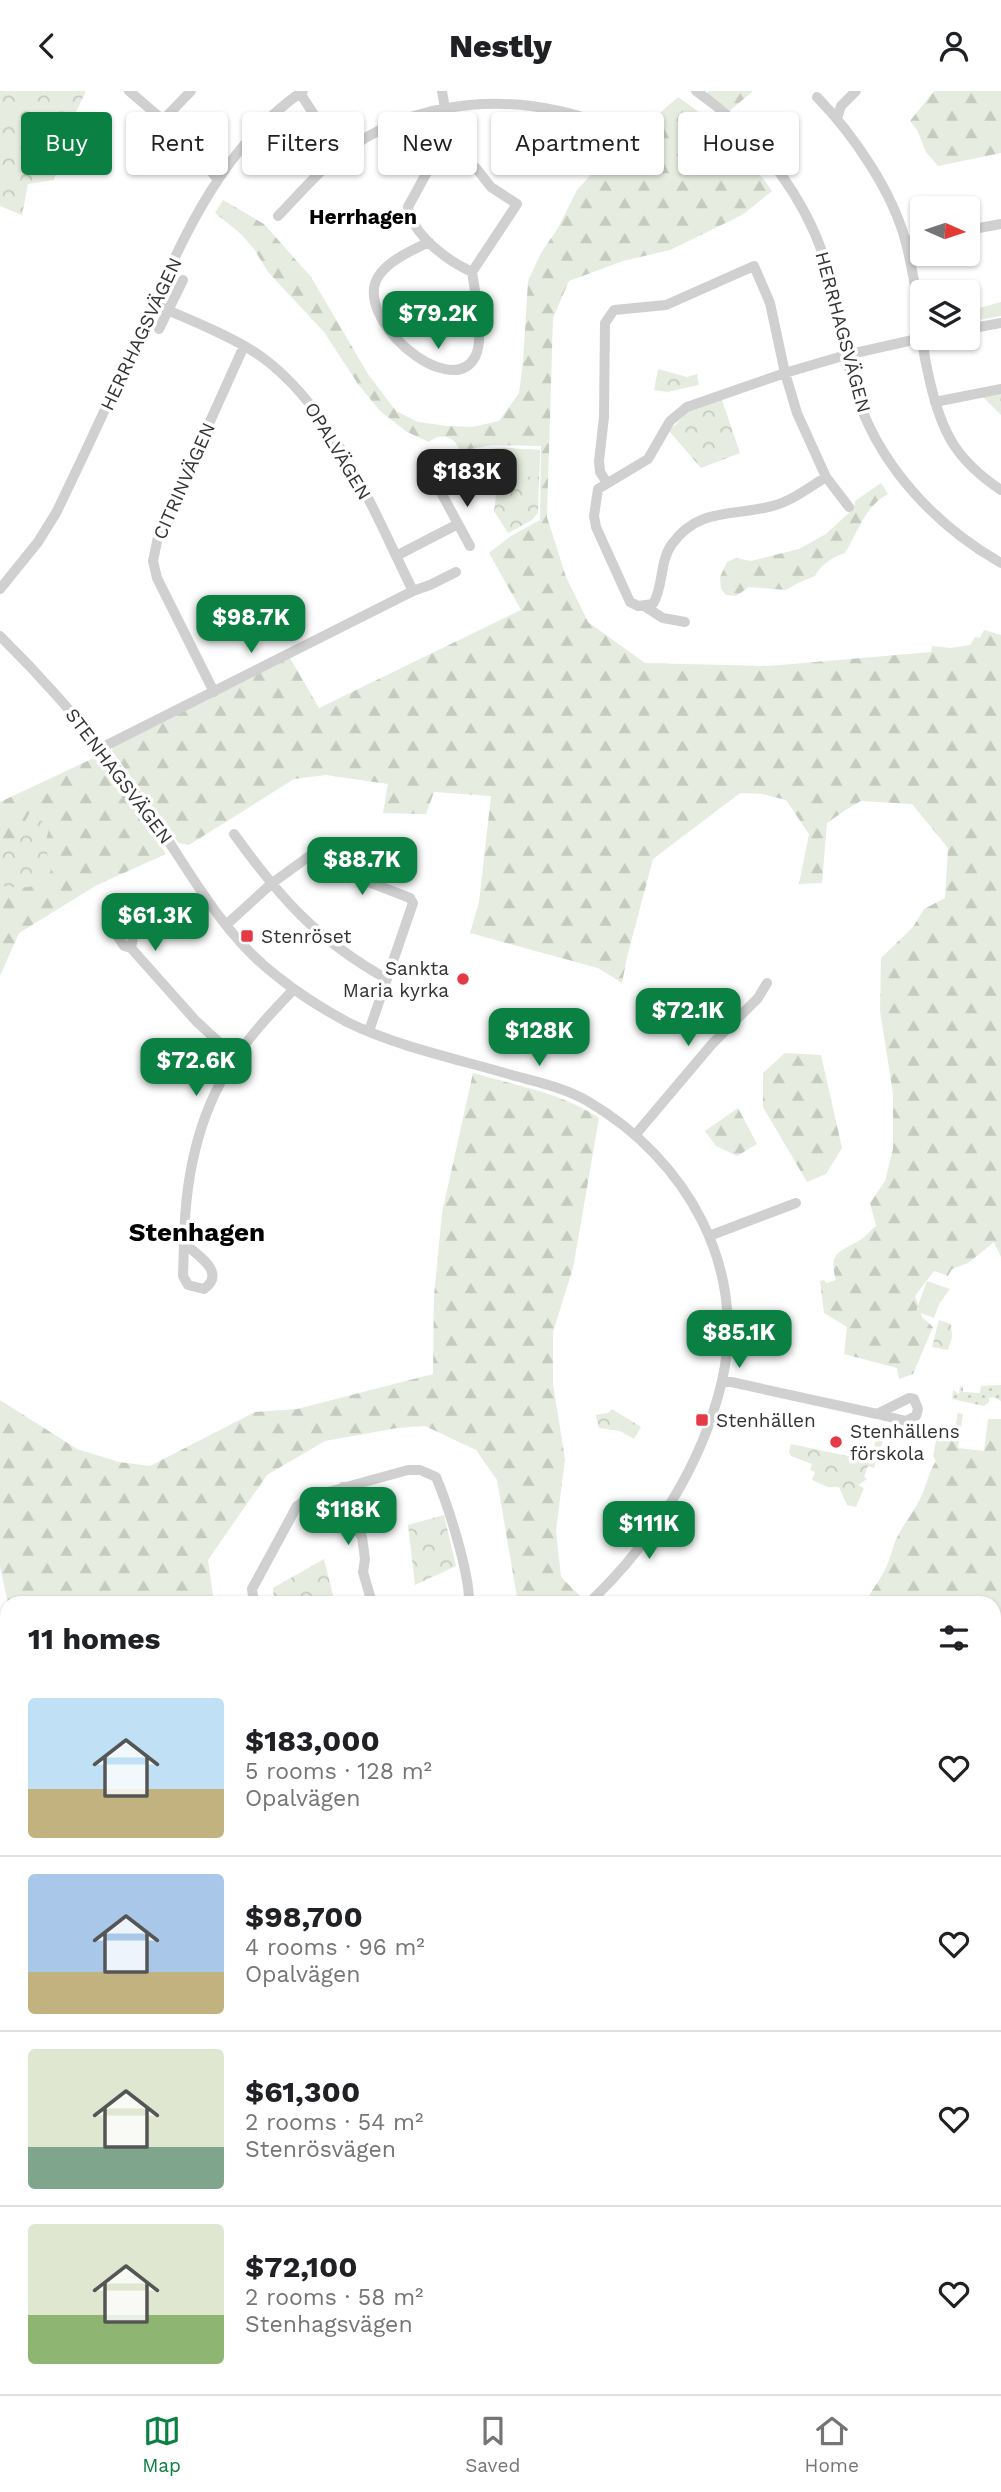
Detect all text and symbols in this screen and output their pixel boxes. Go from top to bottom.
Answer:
icon: back [28,27,66,65]
text: Nestly [449,27,552,65]
icon: person [935,27,973,65]
chip: Buy [21,112,112,175]
chip: Rent [126,112,228,175]
chip: Filters [242,112,364,175]
chip: New [378,112,477,175]
chip: Apartment [491,112,664,175]
chip: House [678,112,799,175]
north arrow [910,196,980,266]
map controls [910,196,980,350]
district label: Herrhagen [309,204,417,229]
street label: HERRHAGSVÄGEN [810,249,876,415]
street label: HERRHAGSVÄGEN [95,254,187,414]
button: layers [910,280,980,350]
pin: $79.2K [381,292,495,351]
text: $79.2K [398,300,478,327]
street label: OPALVÄGEN [300,398,376,504]
street label: CITRINVÄGEN [148,419,220,543]
pin: $183K [418,449,516,509]
text: $183K [433,458,501,485]
pin: $98.7K [194,595,308,655]
text: $98.7K [212,604,290,631]
street label: STENHAGSVÄGEN [60,704,178,848]
pin: $88.7K [305,837,419,897]
text: $88.7K [323,846,401,873]
pin: $61.3K [98,893,212,953]
text: $61.3K [118,902,192,929]
place label: Stenröset [261,925,351,948]
marker: Stenröset [239,928,255,944]
place label: Sankta Maria kyrka [343,957,449,1002]
marker: Sankta Maria kyrka [455,971,471,987]
pin: $72.1K [631,989,745,1048]
text: $72.1K [652,997,724,1024]
pin: $128K [490,1009,588,1068]
text: $128K [505,1017,573,1044]
pin: $72.6K [139,1039,253,1098]
text: $72.6K [156,1047,236,1074]
district label: Stenhagen [129,1217,265,1247]
pin: $85.1K [682,1311,796,1370]
text: $85.1K [703,1319,775,1346]
place label: Stenhällen [716,1409,816,1432]
marker: Stenhällen [694,1412,710,1428]
place label: Stenhällens förskola [850,1420,960,1465]
marker: Stenhällens förskola [828,1434,844,1450]
pin: $118K [299,1487,397,1547]
text: $118K [316,1496,380,1523]
pin: $111K [600,1501,698,1561]
text: $111K [619,1510,679,1537]
icon: filters [935,1619,973,1657]
text: 11 homes [28,1621,161,1656]
text: $183,000 [245,1723,380,1758]
icon: home [84,1726,168,1810]
icon: heart [935,1749,973,1787]
text: 5 rooms · 128 m² [245,1758,432,1785]
text: Opalvägen [245,1785,361,1812]
text: $98,700 [245,1899,363,1934]
icon: home [84,1902,168,1986]
icon: heart [935,1925,973,1963]
text: 4 rooms · 96 m² [245,1934,425,1961]
text: Opalvägen [245,1961,361,1988]
text: $61,300 [245,2074,360,2109]
icon: home [84,2077,168,2161]
icon: heart [935,2100,973,2138]
text: 2 rooms · 54 m² [245,2109,423,2136]
text: Stenrösvägen [245,2136,396,2163]
text: $72,100 [245,2249,358,2284]
icon: home [84,2252,168,2336]
icon: heart [935,2275,973,2313]
text: 2 rooms · 58 m² [245,2284,424,2311]
text: Stenhagsvägen [245,2311,413,2338]
tab: Map [142,2412,181,2477]
tab: Saved [465,2412,520,2477]
tab: Home [805,2412,859,2477]

